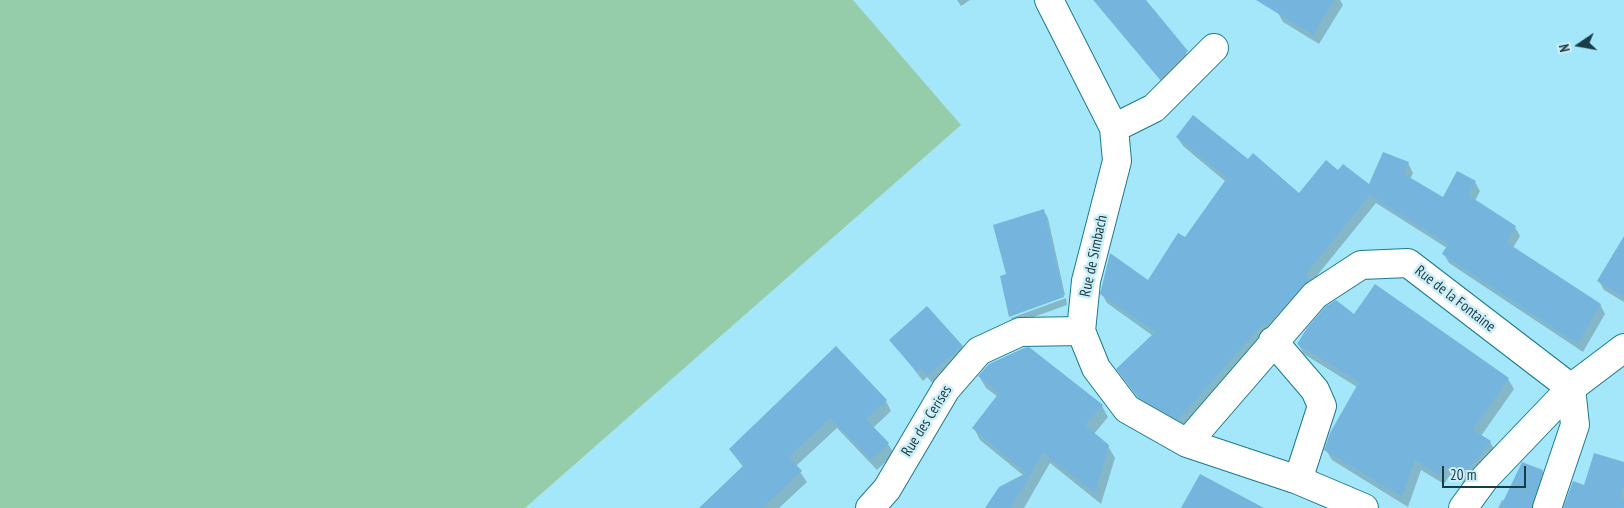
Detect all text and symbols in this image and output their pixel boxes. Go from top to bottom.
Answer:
north arrow [1554,20,1604,70]
text: N [1555,43,1574,54]
street label: Rue de Simbach [1077,214,1111,298]
street label: Rue de la Fontaine [1411,262,1499,336]
street label: Rue des Cerises [898,382,956,460]
scale bar [1444,456,1528,488]
text: 20 m [1450,465,1476,484]

